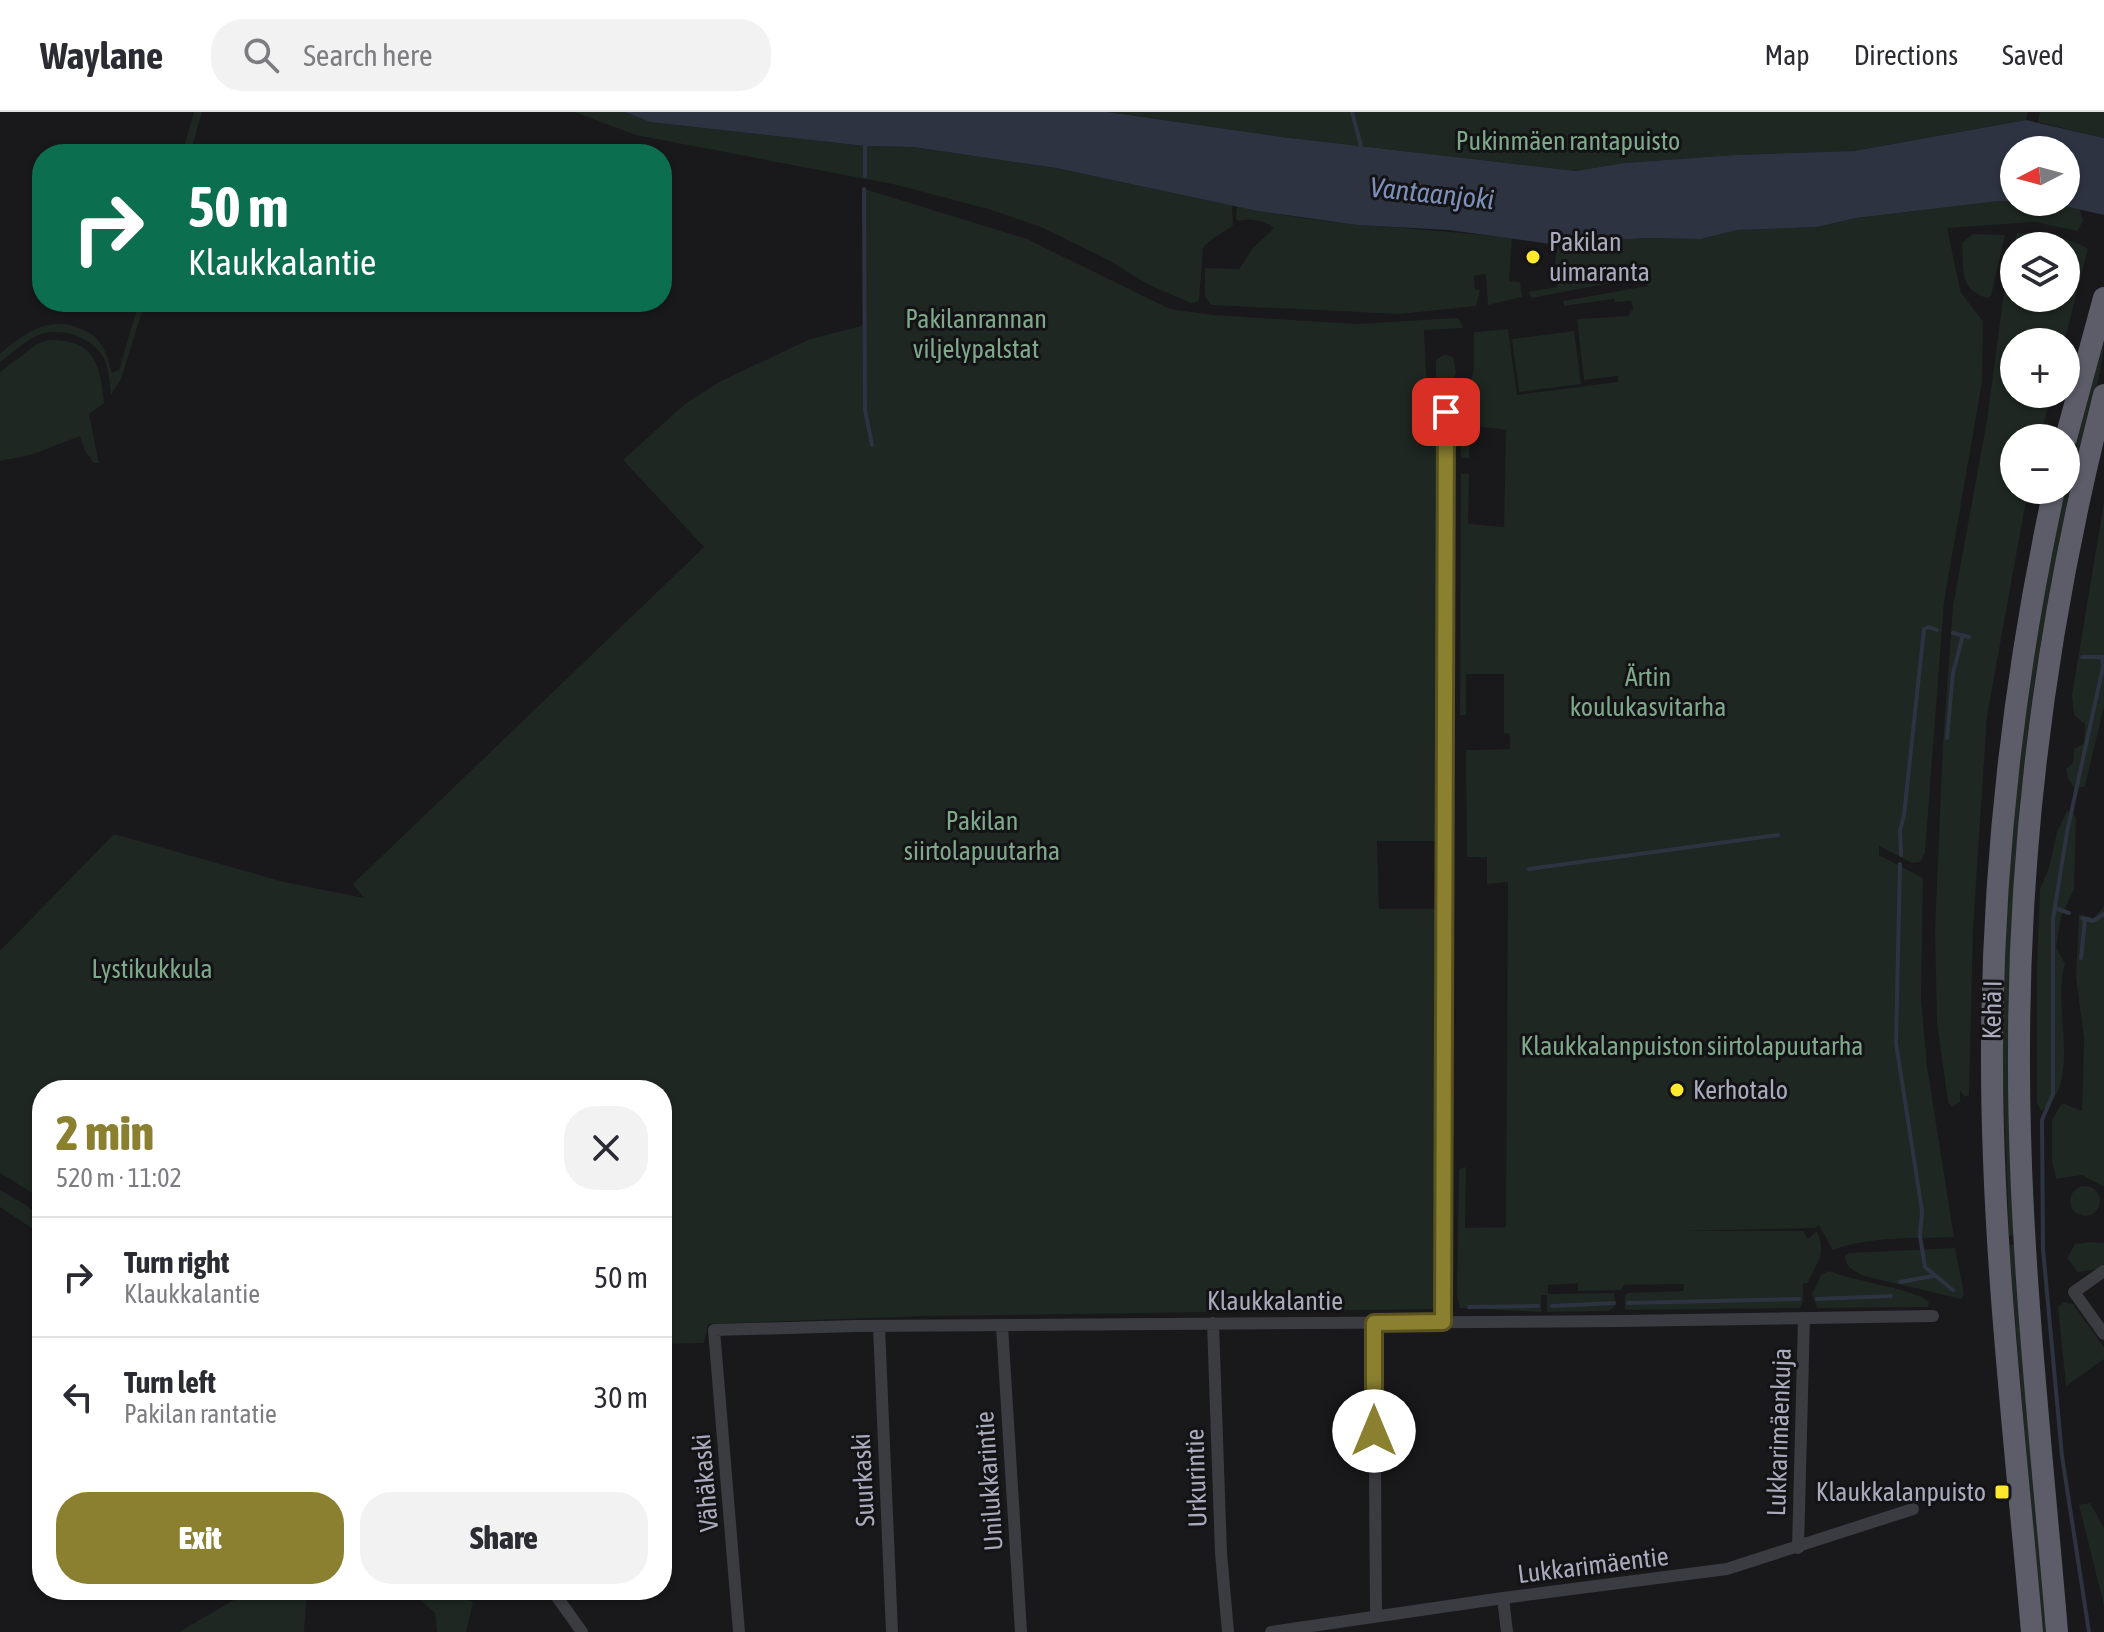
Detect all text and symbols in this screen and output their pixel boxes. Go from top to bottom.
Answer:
search box [211,19,771,91]
icon: search [239,33,283,77]
text: Waylane [40,34,163,77]
text: Search here [303,38,433,72]
text: Map [1765,39,1810,71]
text: Directions [1854,39,1958,71]
text: Saved [2002,39,2064,71]
park label: Pukinmäen rantapuisto [1456,126,1680,156]
north arrow [2000,136,2080,216]
map controls [2000,136,2080,504]
water label: Vantaanjoki [1368,171,1496,215]
text: 50 m [188,175,289,239]
icon: right [56,176,160,280]
place label: Pakilan uimaranta [1549,227,1650,287]
button: layers [2000,232,2080,312]
text: Klaukkalantie [188,241,376,283]
marker: Pakilan uimaranta [1524,248,1542,266]
park label: Pakilanrannan viljelypalstat [905,304,1047,364]
button: + [2000,328,2080,408]
pin [1412,378,1480,446]
icon: arrive [1424,390,1468,434]
button: − [2000,424,2080,504]
park label: Ärtin koulukasvitarha [1570,662,1726,722]
park label: Pakilan siirtolapuutarha [904,806,1060,866]
park label: Lystikukkula [91,954,213,984]
street label: Kehä I [1976,980,2008,1040]
park label: Klaukkalanpuiston siirtolapuutarha [1521,1031,1863,1061]
place label: Kerhotalo [1693,1075,1788,1105]
marker: Kerhotalo [1668,1081,1686,1099]
text: 2 min [56,1105,154,1160]
button: close [564,1106,648,1190]
text: 520 m · 11:02 [56,1163,182,1193]
text: Turn right [124,1245,230,1279]
icon: right [56,1255,100,1299]
text: 50 m [594,1260,648,1294]
text: Klaukkalantie [124,1279,260,1309]
street label: Klaukkalantie [1207,1286,1343,1316]
street label: Lukkarimäenkuja [1761,1347,1797,1517]
text: Turn left [124,1365,216,1399]
icon: left [56,1375,100,1419]
text: 30 m [594,1380,648,1414]
position arrow [1332,1389,1416,1473]
text: Pakilan rantatie [124,1399,277,1429]
street label: Unilukkarintie [969,1410,1009,1552]
street label: Urkurintie [1179,1428,1213,1528]
street label: Vähäkaski [686,1433,724,1533]
street label: Suurkaski [846,1433,880,1527]
place label: Klaukkalanpuisto [1816,1477,1986,1507]
marker: Klaukkalanpuisto [1993,1483,2011,1501]
button: Exit [56,1492,344,1584]
button: Share [360,1492,648,1584]
street label: Lukkarimäentie [1516,1541,1670,1589]

